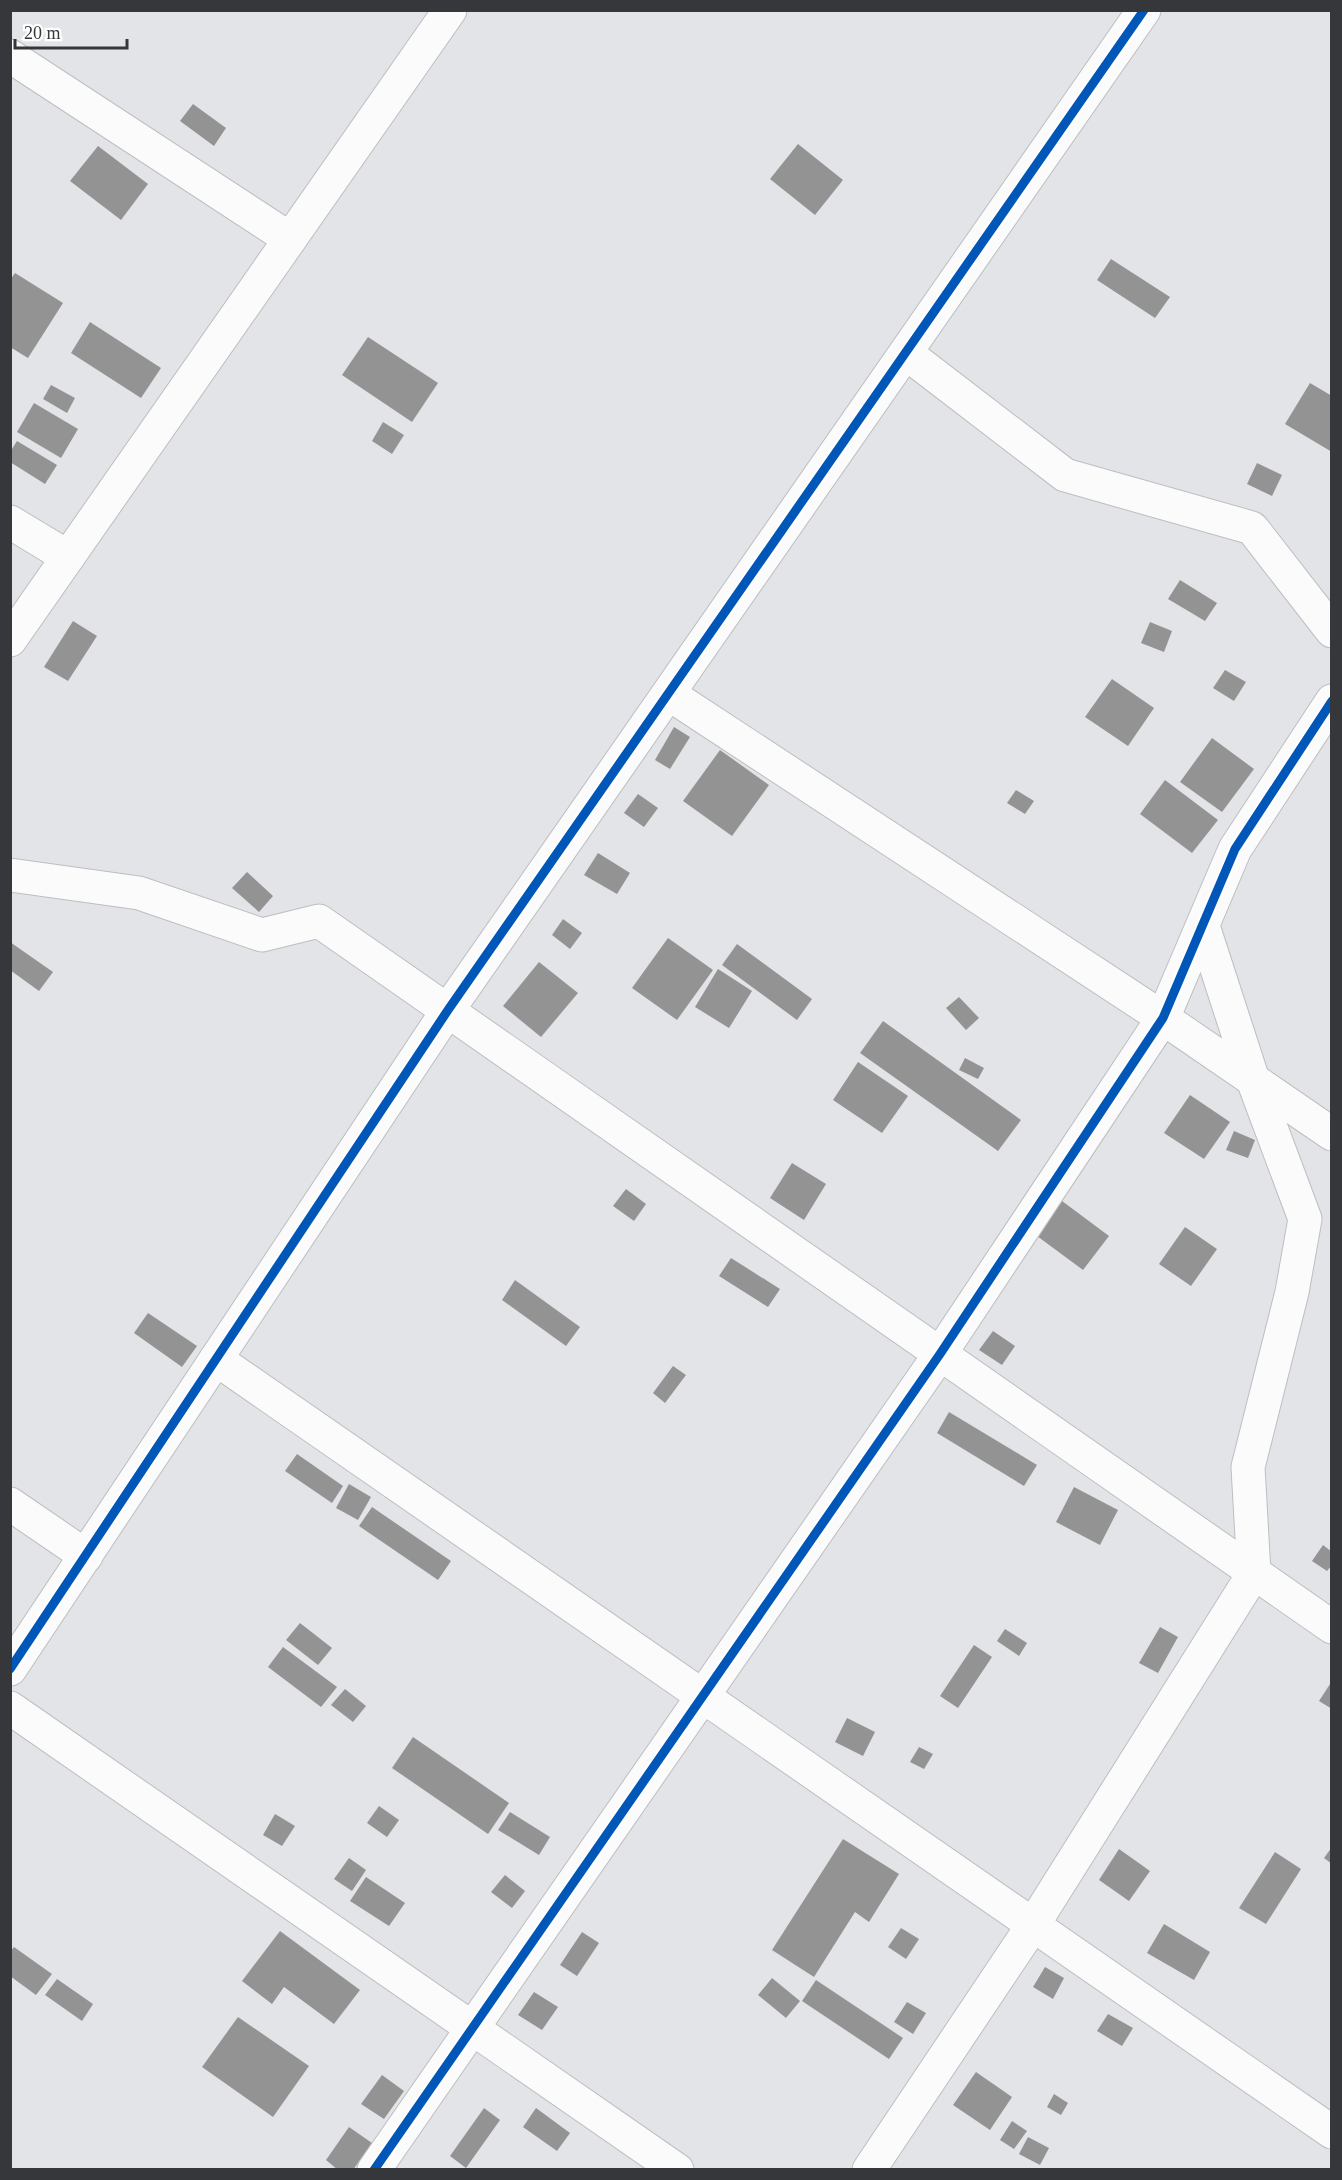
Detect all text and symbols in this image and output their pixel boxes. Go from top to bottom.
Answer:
scale bar [15,12,128,50]
text: 20 m [24,23,61,43]

